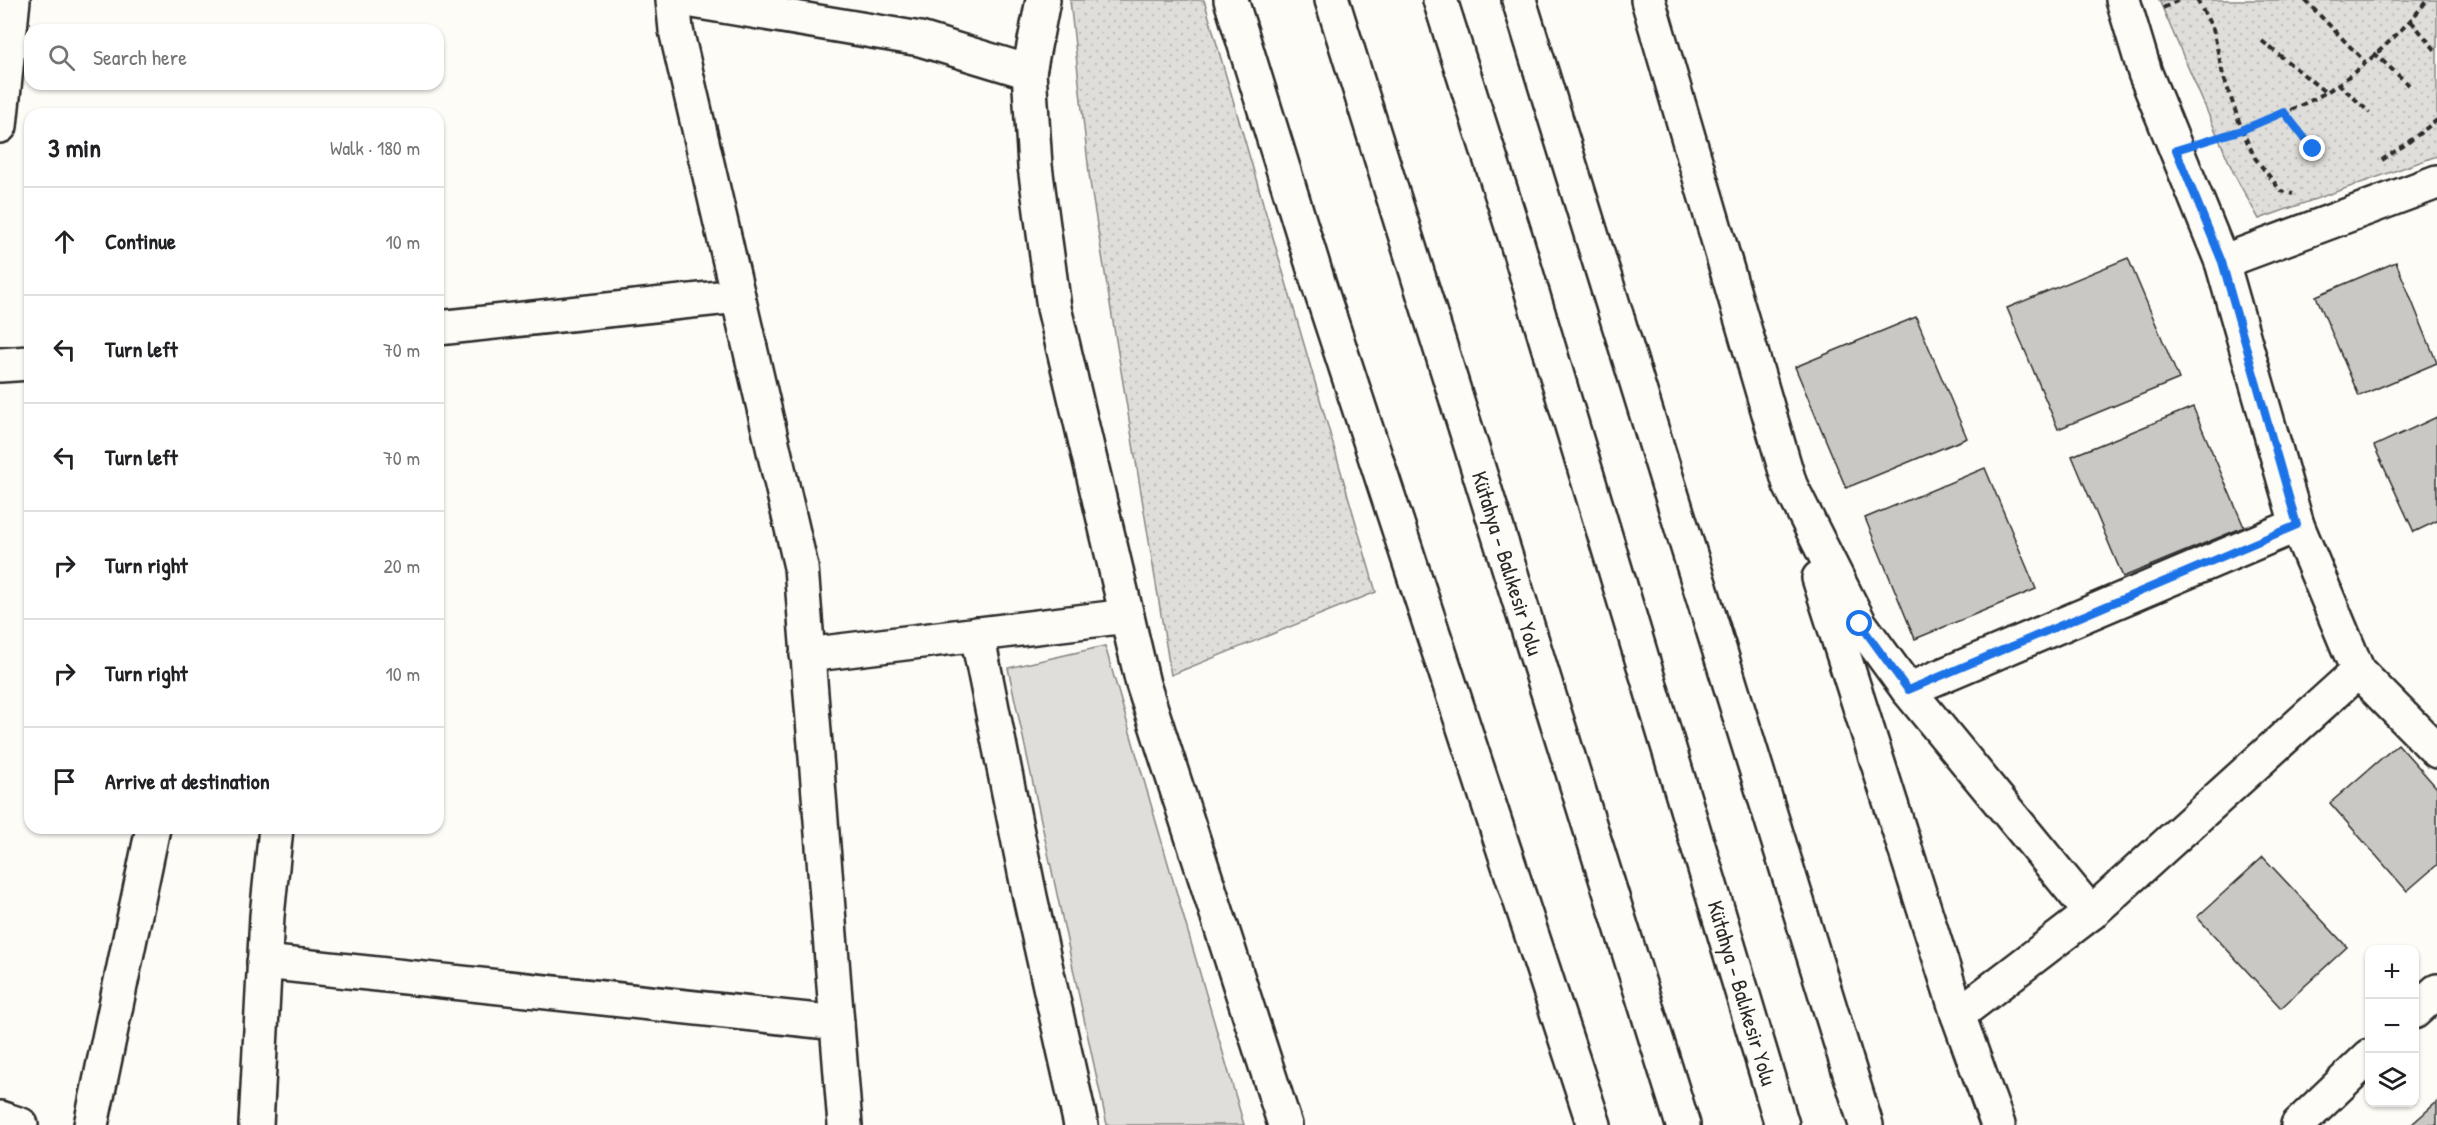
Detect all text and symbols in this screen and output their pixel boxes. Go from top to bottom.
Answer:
search box [24,24,444,90]
icon: search [45,41,78,74]
text: Search here [93,42,187,72]
text: 3 min [48,130,101,165]
text: Walk · 180 m [330,134,420,161]
route end [2299,135,2325,161]
icon: ahead [48,225,81,258]
text: Continue [105,226,176,256]
text: 10 m [386,228,420,255]
icon: left [48,333,81,366]
text: Turn left [105,334,178,364]
text: 70 m [383,336,420,363]
icon: left [48,441,81,474]
text: Turn left [105,442,178,472]
text: 70 m [383,444,420,471]
street label: Kütahya - Balıkesir Yolu [1465,467,1551,659]
icon: right [48,549,81,582]
text: Turn right [105,550,188,580]
text: 20 m [383,552,420,579]
route start [1846,610,1872,636]
icon: right [48,657,81,690]
text: Turn right [105,658,188,688]
text: 10 m [386,660,420,687]
icon: arrive [48,765,81,798]
text: Arrive at destination [105,766,270,796]
street label: Kütahya - Balıkesir Yolu [1700,897,1784,1089]
map controls [2365,945,2419,1107]
button: + [2365,945,2419,999]
button: − [2365,999,2419,1053]
button: layers [2365,1053,2419,1107]

